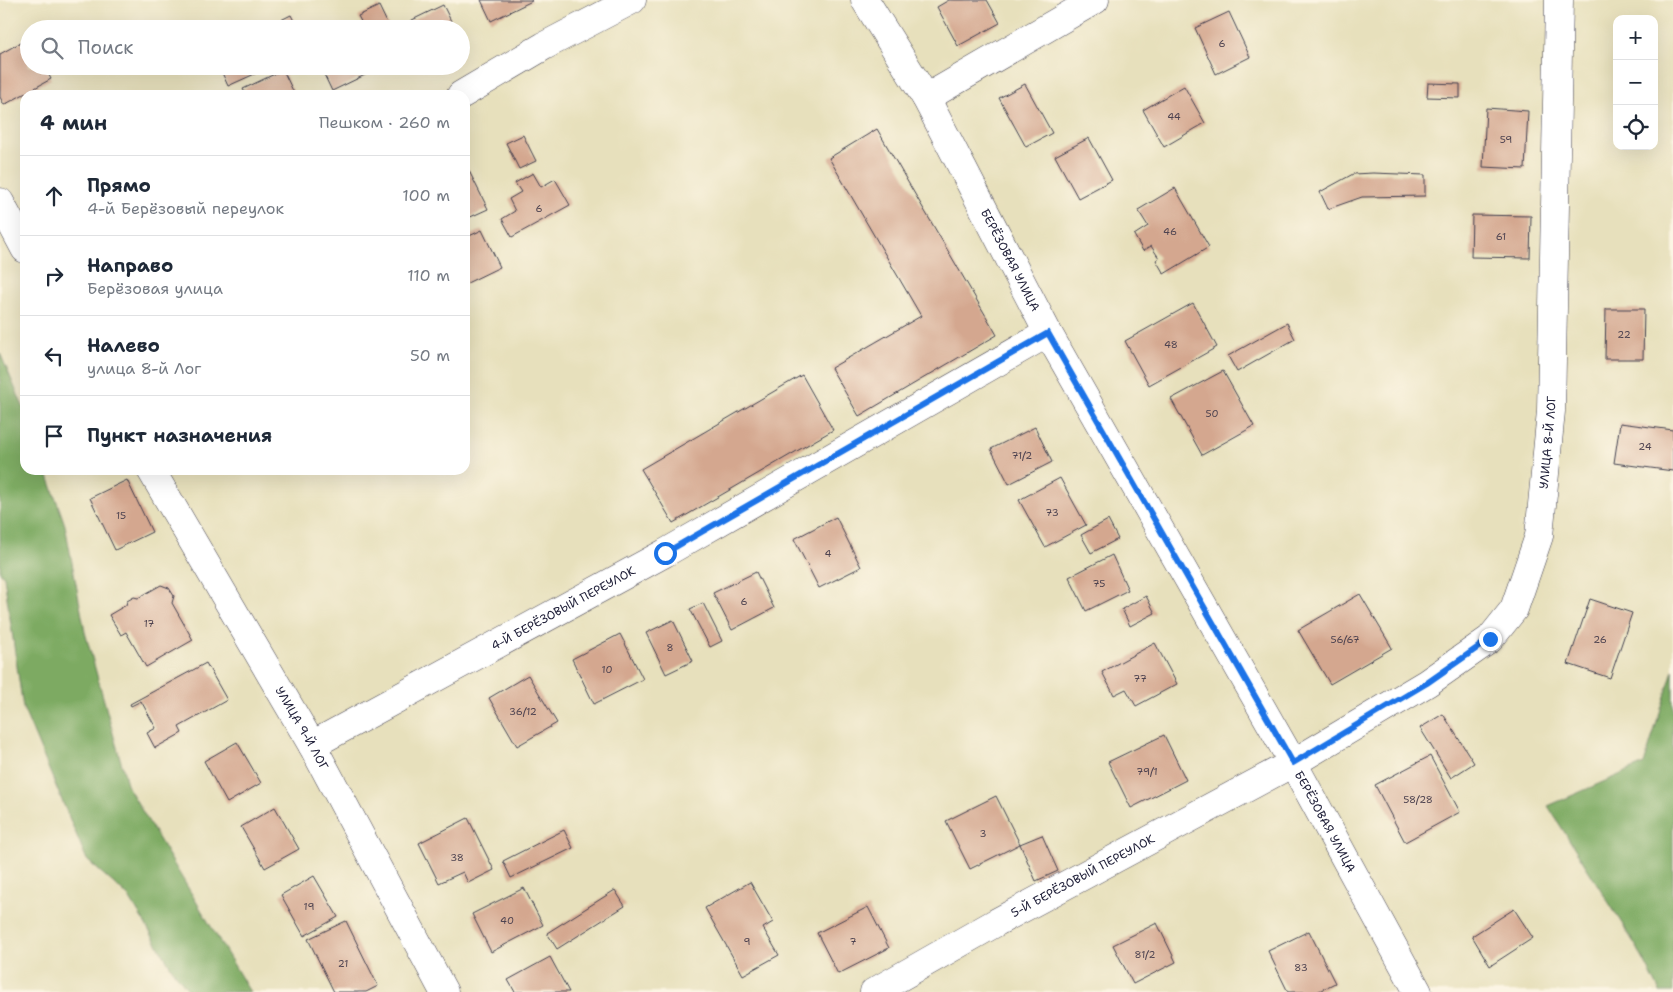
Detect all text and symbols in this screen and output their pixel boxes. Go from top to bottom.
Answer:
map controls [1613,15,1658,150]
button: + [1613,15,1658,60]
search box [20,20,470,75]
icon: search [38,34,66,62]
text: Поиск [78,35,133,60]
house number: 6 [1219,37,1226,50]
button: − [1613,60,1658,105]
button: locate [1613,105,1658,150]
text: 4 мин [40,109,107,137]
house number: 44 [1167,110,1181,123]
text: Пешком · 260 m [319,112,450,133]
house number: 59 [1500,133,1512,146]
text: Прямо [87,173,151,198]
icon: ahead [40,182,68,210]
text: 100 m [402,185,450,206]
text: 4-й Берёзовый переулок [87,198,284,219]
house number: 6 [536,202,543,215]
street label: БЕРЁЗОВАЯ УЛИЦА [977,206,1043,314]
house number: 46 [1163,225,1177,238]
house number: 61 [1496,230,1506,243]
text: Направо [87,253,173,278]
icon: right [40,262,68,290]
text: 110 m [407,265,450,286]
text: Берёзовая улица [87,278,223,299]
house number: 22 [1617,328,1631,341]
text: Налево [87,333,160,358]
house number: 48 [1164,338,1178,351]
icon: left [40,342,68,370]
text: 50 m [410,345,450,366]
text: улица 8-й Лог [87,358,201,379]
street label: УЛИЦА 8-Й ЛОГ [1536,395,1559,490]
house number: 50 [1205,407,1219,420]
icon: arrive [40,422,68,450]
text: Пункт назначения [87,423,272,448]
house number: 24 [1638,440,1652,453]
house number: 71/2 [1012,449,1032,462]
house number: 73 [1045,506,1059,519]
house number: 15 [116,509,126,522]
route start [654,542,677,565]
house number: 4 [825,547,832,560]
street label: 4-Й БЕРЁЗОВЫЙ ПЕРЕУЛОК [488,562,638,654]
house number: 75 [1093,577,1105,590]
house number: 6 [741,595,748,608]
house number: 17 [144,617,154,630]
route end [1479,628,1502,651]
house number: 56/67 [1331,633,1359,646]
house number: 26 [1593,633,1607,646]
house number: 8 [667,641,674,654]
house number: 10 [602,663,612,676]
house number: 77 [1133,672,1147,685]
street label: УЛИЦА 9-Й ЛОГ [272,684,332,773]
house number: 36/12 [509,705,537,718]
house number: 79/1 [1136,765,1158,778]
street label: БЕРЁЗОВАЯ УЛИЦА [1291,768,1359,876]
house number: 58/28 [1403,793,1433,806]
house number: 3 [980,827,987,840]
street label: 5-Й БЕРЁЗОВЫЙ ПЕРЕУЛОК [1008,831,1158,921]
house number: 38 [450,851,464,864]
house number: 19 [304,900,314,913]
house number: 40 [500,914,514,927]
house number: 9 [744,935,751,948]
house number: 7 [850,935,857,948]
house number: 81/2 [1135,948,1155,961]
house number: 21 [338,957,348,970]
house number: 83 [1294,961,1308,974]

